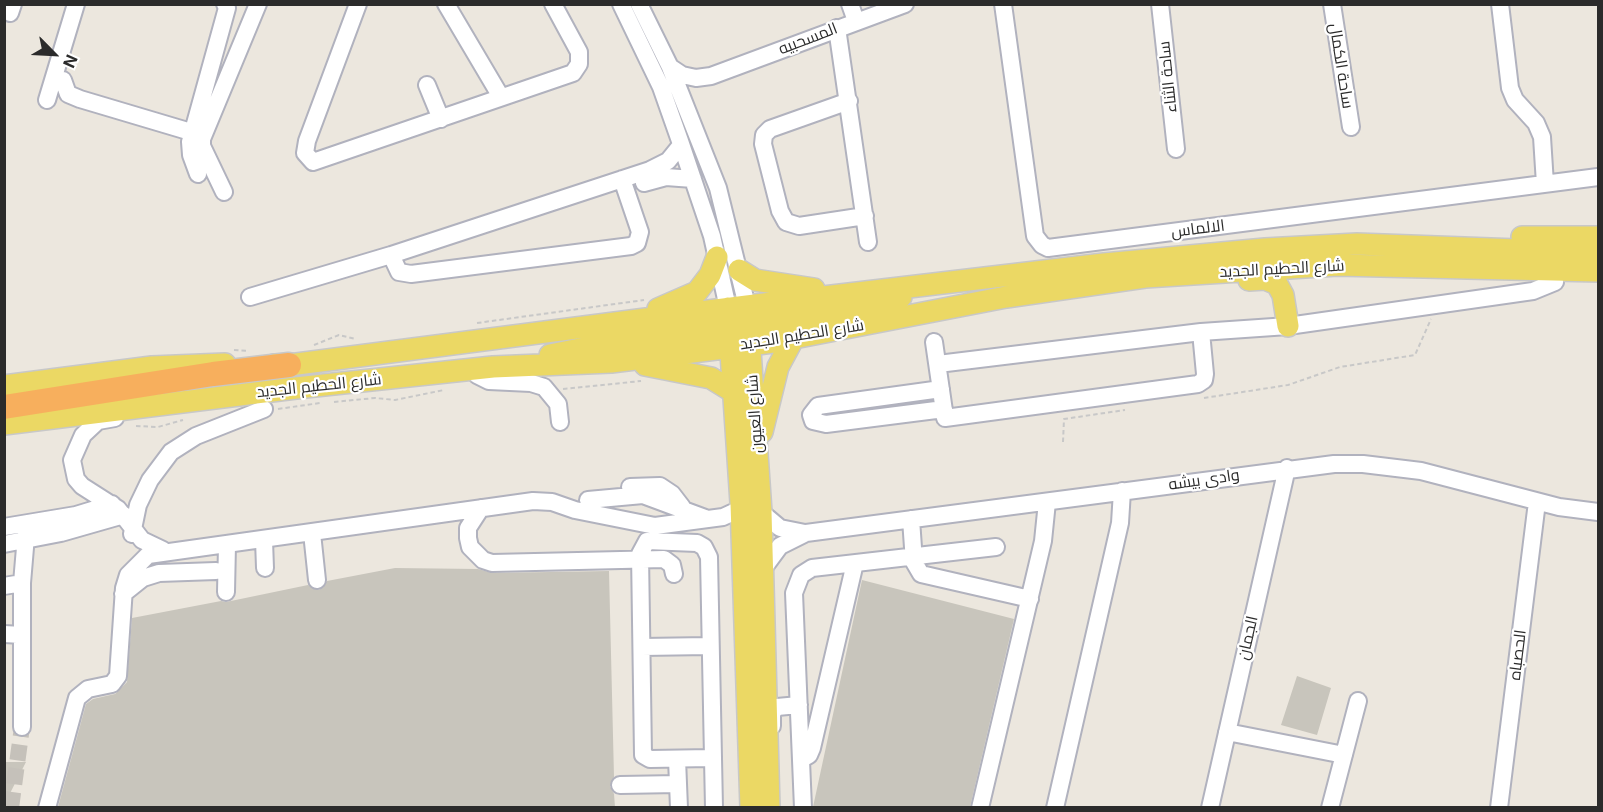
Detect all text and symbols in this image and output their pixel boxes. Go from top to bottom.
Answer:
street label: المسحبيه [776,19,840,59]
street label: ساحة الكمال [1325,22,1357,110]
north arrow [24,24,84,84]
street label: ساحة الثناء [1155,40,1181,114]
text: N [59,52,82,71]
street label: الالماس [1170,216,1226,242]
street label: شارع الحطيم الجديد [1219,256,1345,282]
street label: شارع الحطيم الجديد [739,316,865,354]
street label: شارع الحطيم الجديد [256,370,382,402]
street label: شارع العيون [743,374,767,454]
street label: وادى بيشه [1167,466,1241,494]
street label: الجمان [1234,614,1262,662]
street label: الحصباه [1505,629,1531,681]

